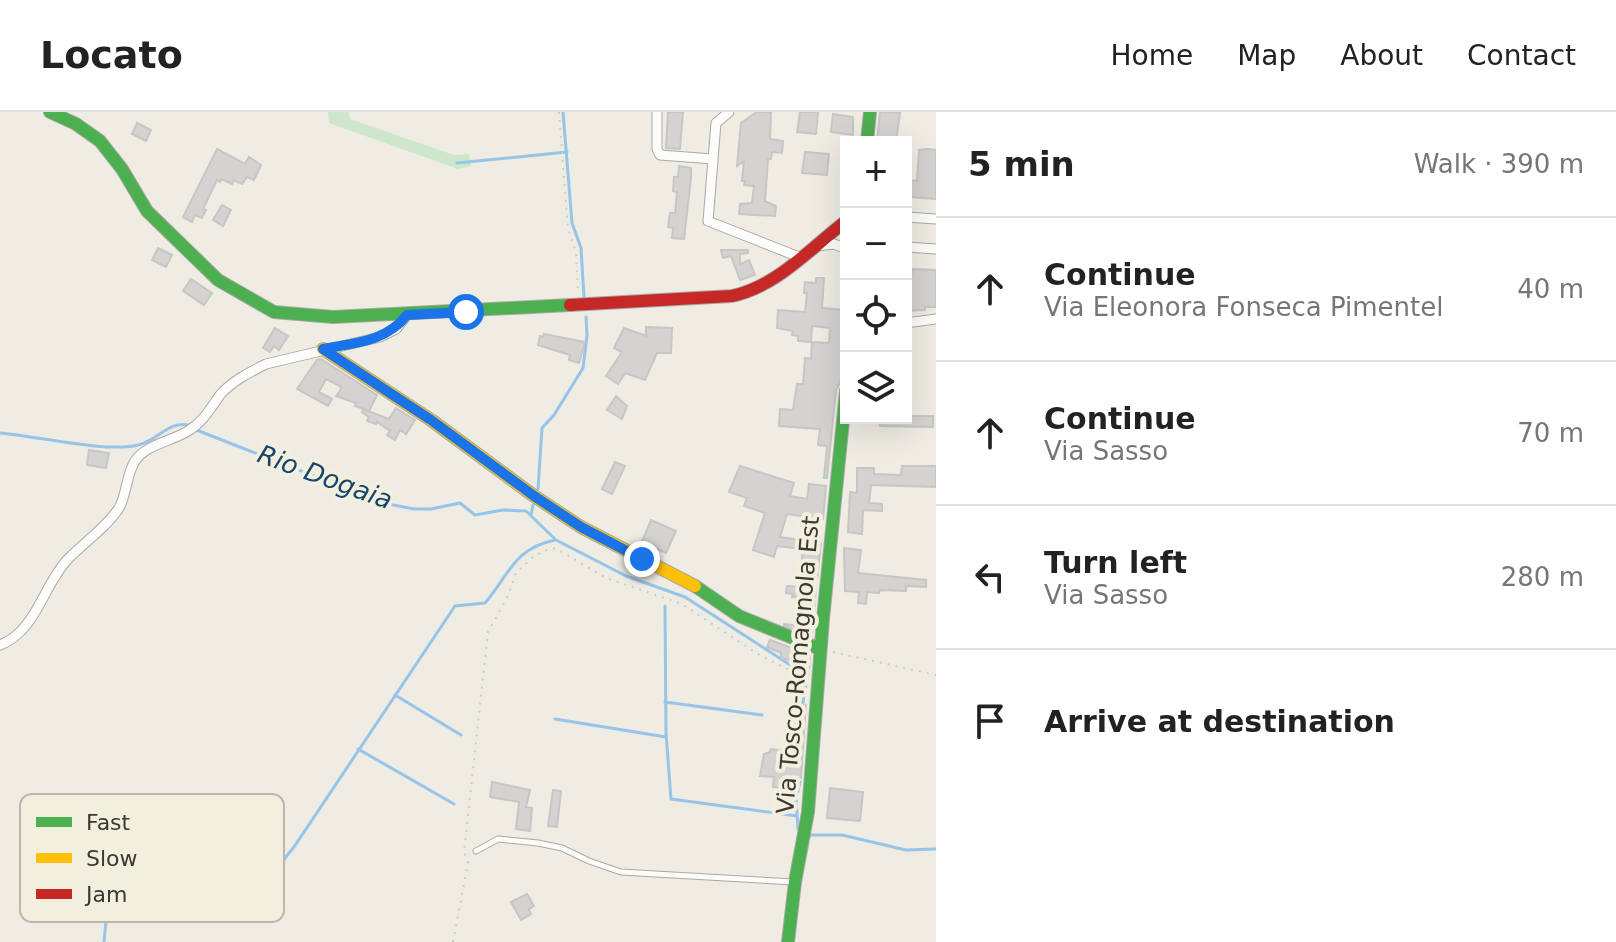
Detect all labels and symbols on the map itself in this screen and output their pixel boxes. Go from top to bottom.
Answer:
route start [448,294,484,330]
water label: Rio Dogaia [254,439,396,515]
street label: Via Tosco-Romagnola Est [771,515,825,815]
route end [624,541,660,577]
legend [20,794,284,922]
text: Fast [86,810,131,835]
text: Slow [86,846,138,871]
text: Jam [84,882,127,907]

